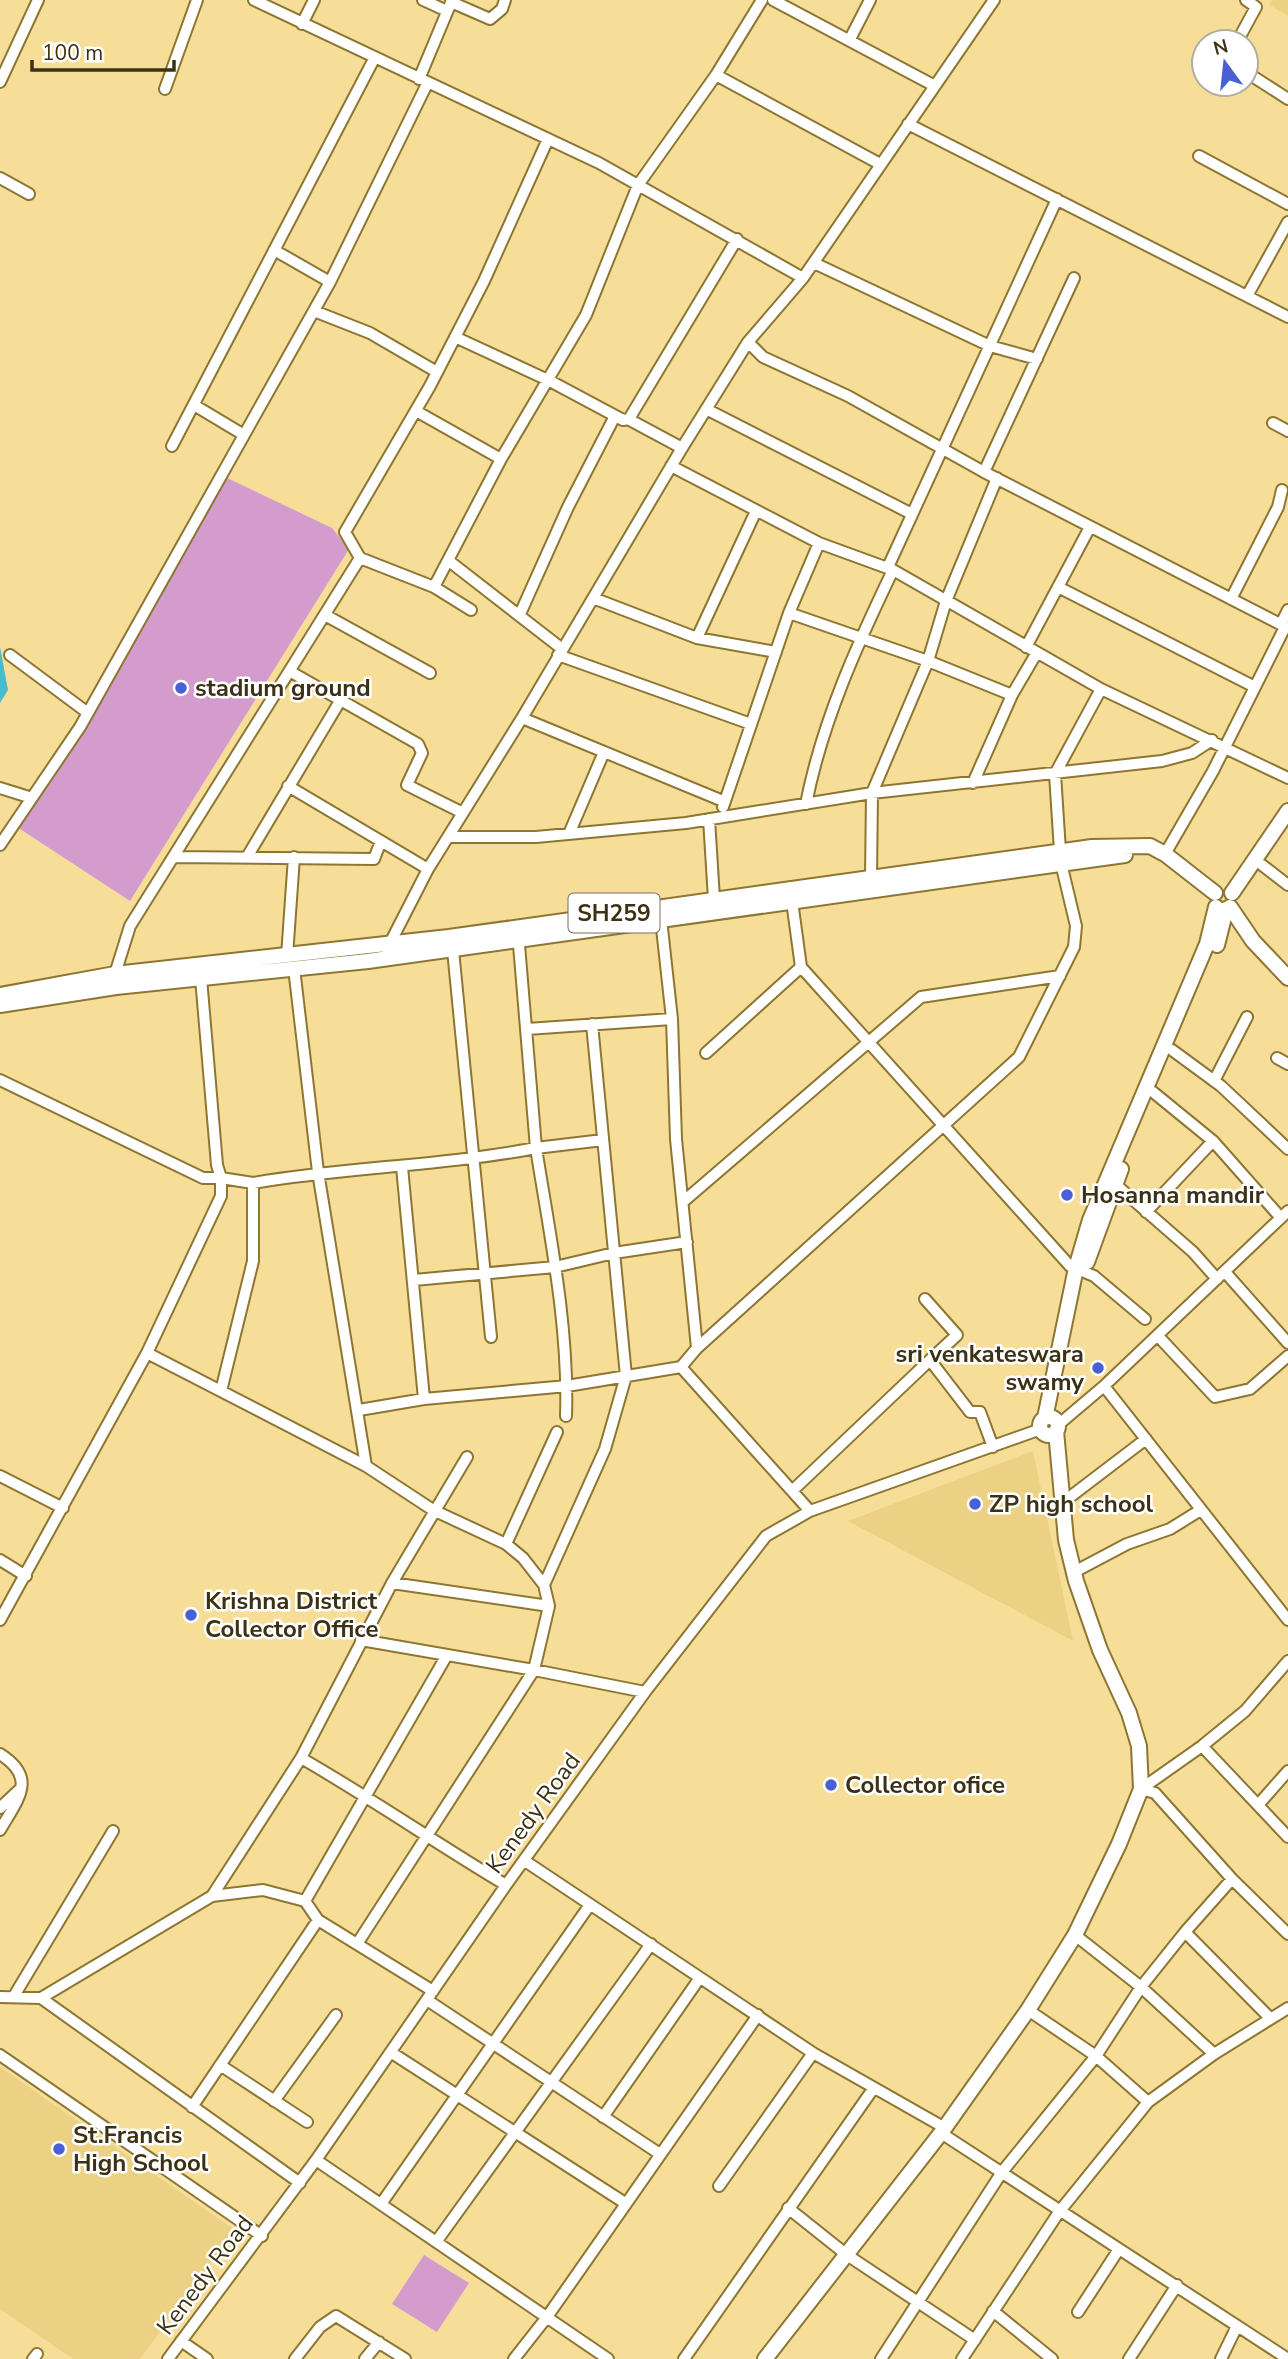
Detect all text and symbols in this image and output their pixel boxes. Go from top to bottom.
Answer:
scale bar [32,28,173,72]
north arrow [1190,28,1260,98]
text: N [1211,33,1231,62]
text: 100 m [42,39,103,67]
place label: stadium ground [195,672,371,704]
marker: stadium ground [173,680,189,696]
road number: SH259 [568,893,660,932]
place label: Hosanna mandir [1081,1179,1265,1211]
marker: Hosanna mandir [1059,1187,1075,1203]
place label: sri venkateswara swamy [896,1338,1084,1398]
marker: sri venkateswara swamy [1090,1360,1106,1376]
place label: ZP high school [989,1488,1154,1520]
marker: ZP high school [967,1496,983,1512]
place label: Krishna District Collector Office [205,1585,378,1645]
marker: Krishna District Collector Office [183,1607,199,1623]
street label: Kenedy Road [478,1746,588,1880]
place label: Collector ofice [845,1769,1005,1801]
marker: Collector ofice [823,1777,839,1793]
place label: St.Francis High School [73,2119,209,2179]
marker: St.Francis High School [51,2141,67,2157]
street label: Kenedy Road [149,2209,261,2341]

